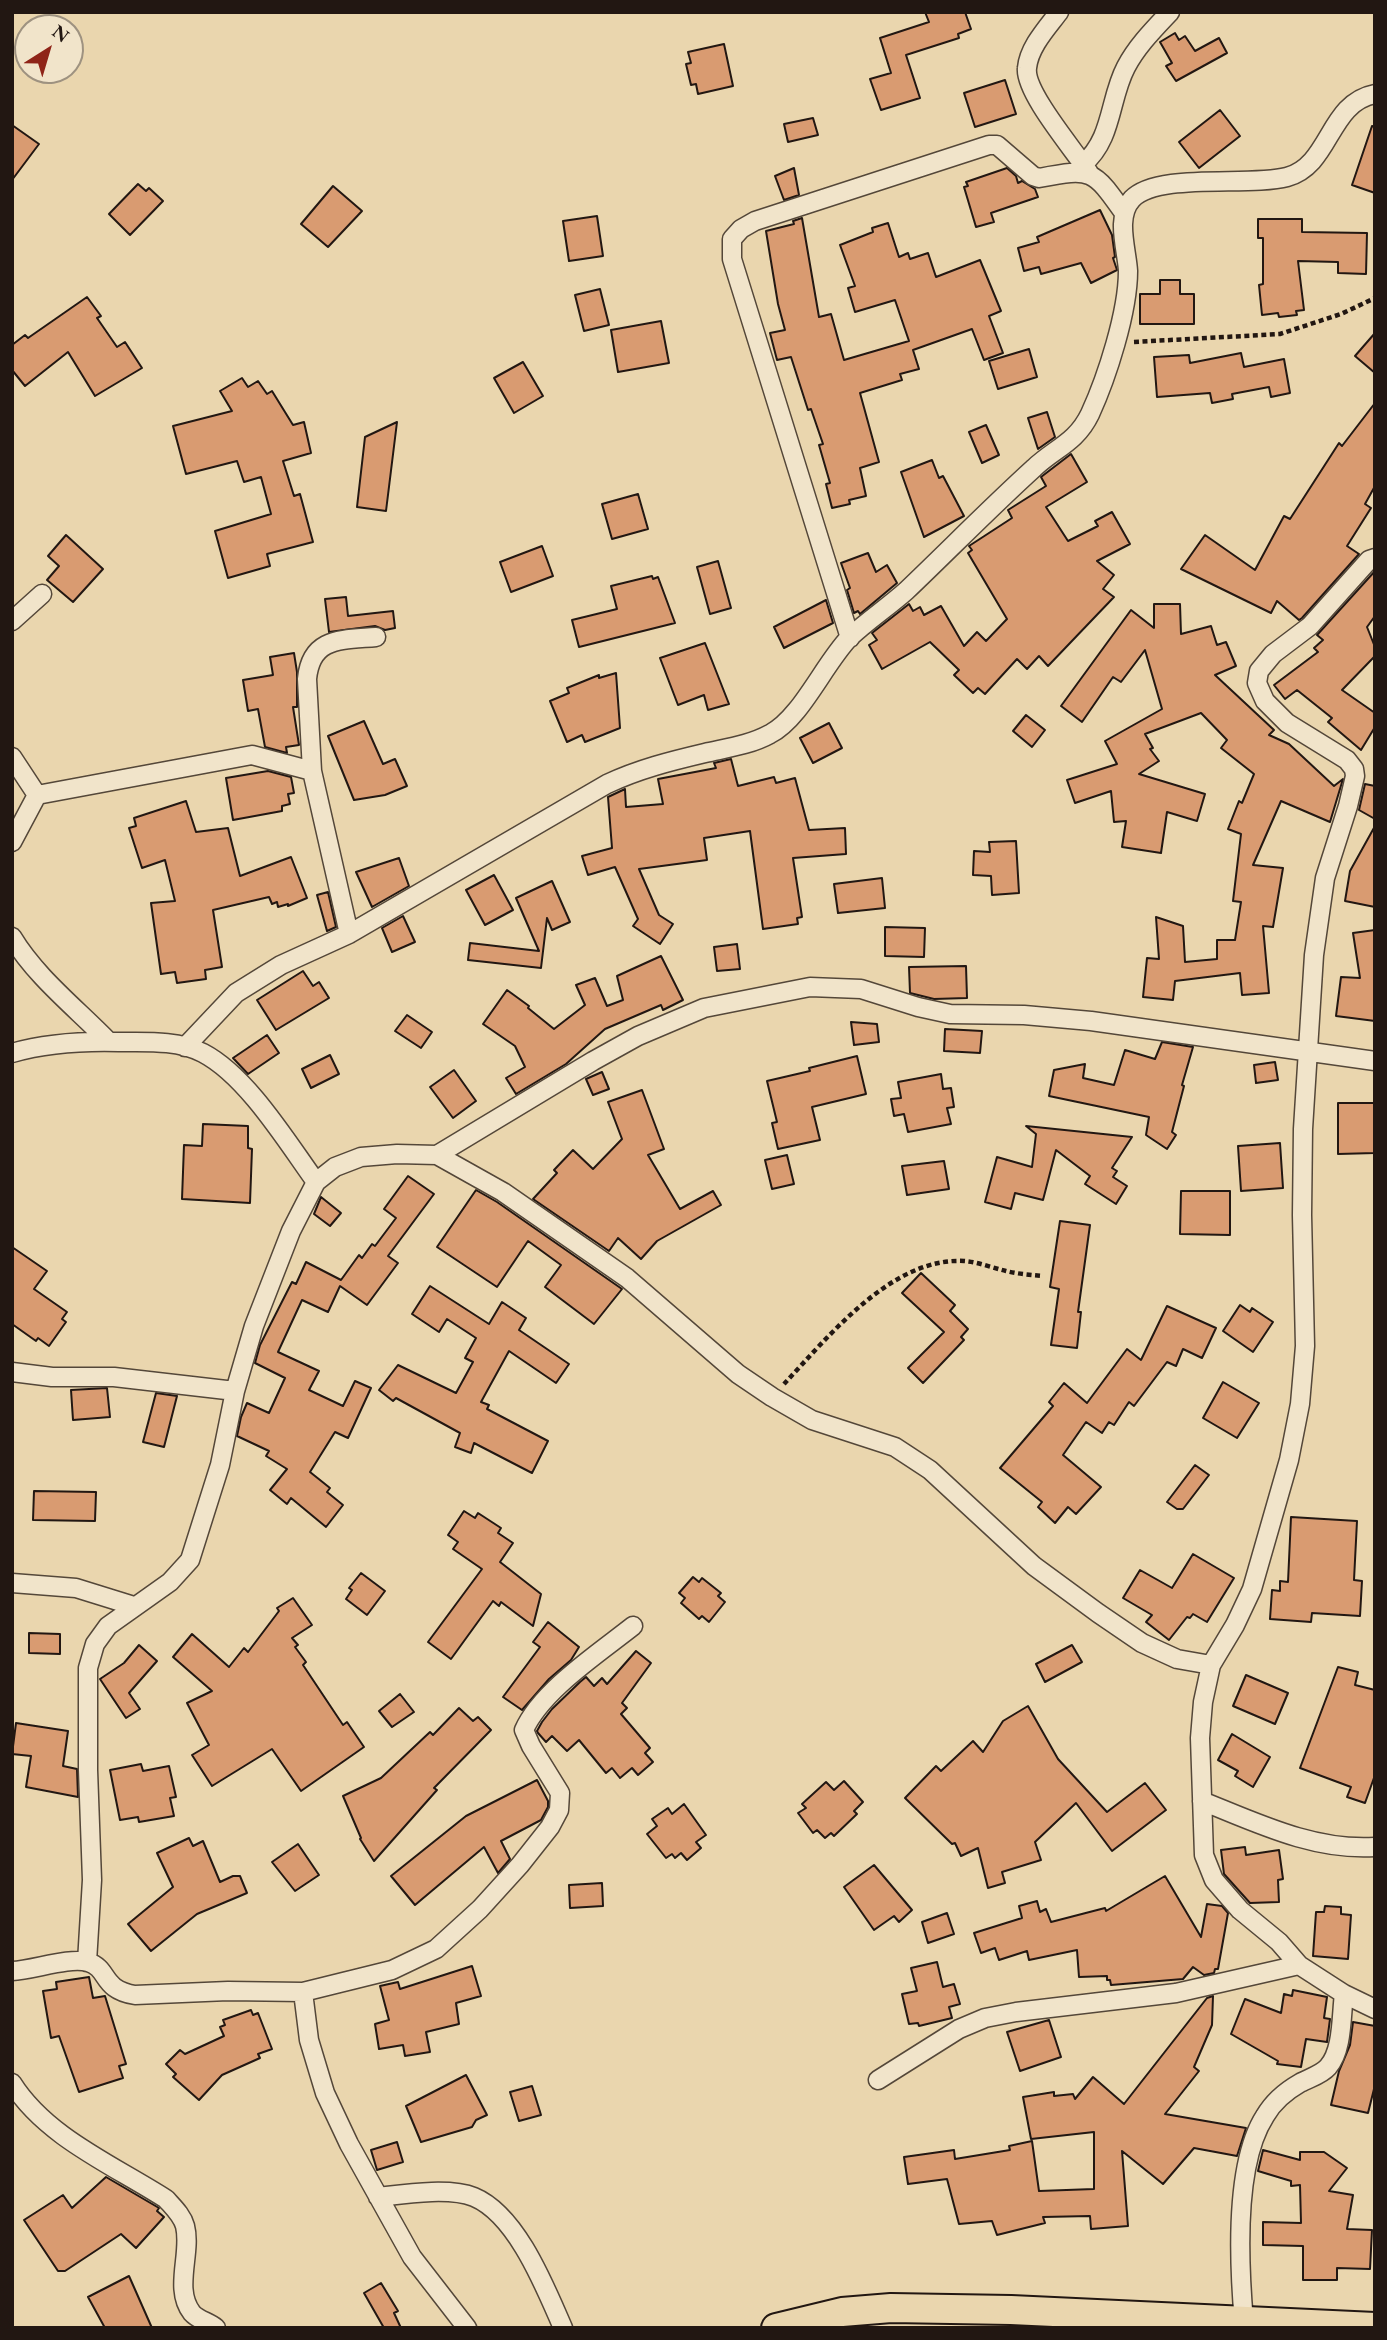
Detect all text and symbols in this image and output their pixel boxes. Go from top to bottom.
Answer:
north arrow [14,14,84,84]
text: N [47,19,74,48]

